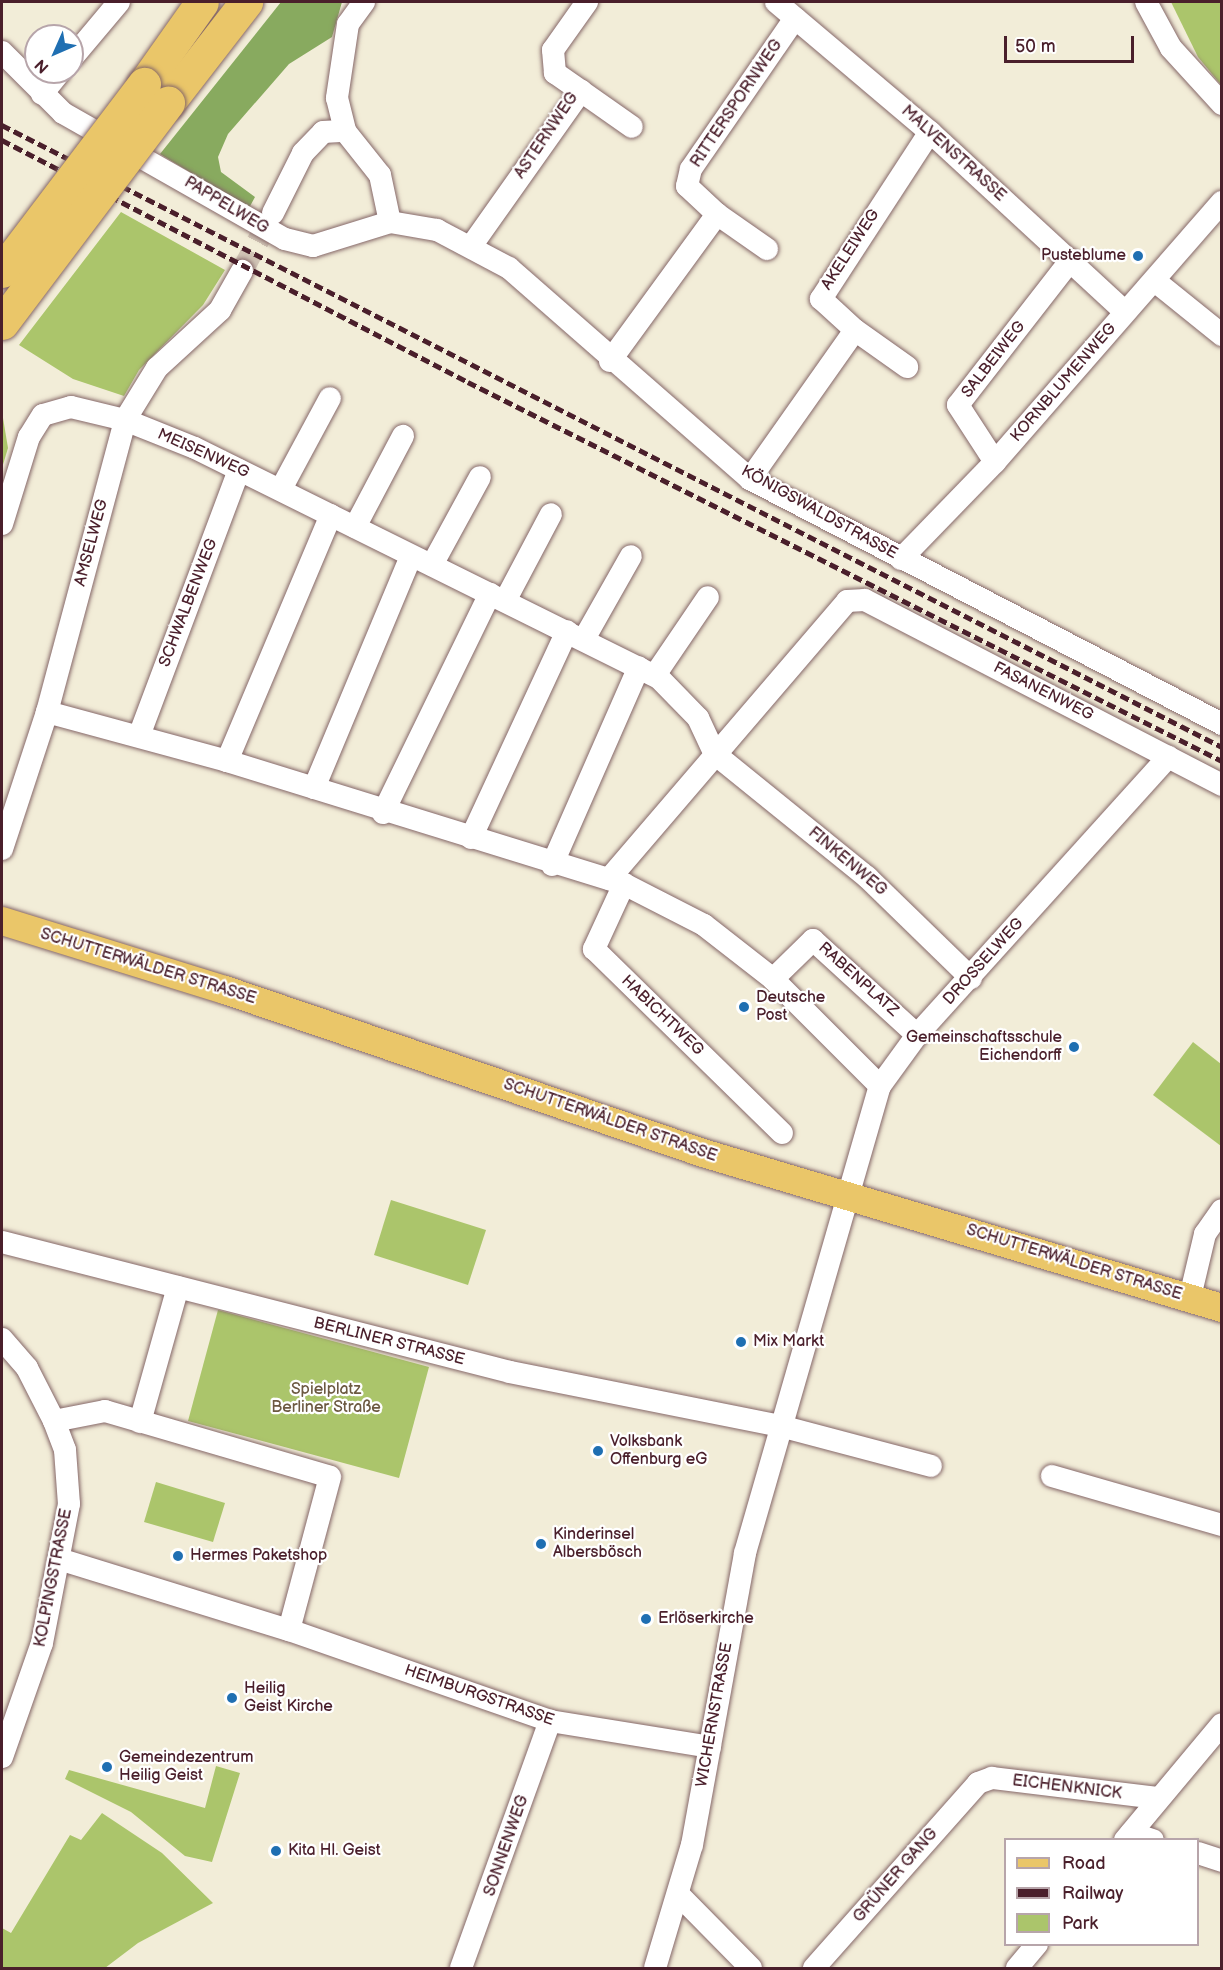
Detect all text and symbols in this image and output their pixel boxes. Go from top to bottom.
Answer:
north arrow [24,24,84,84]
scale bar [1007,24,1138,62]
text: 50 m [1015,36,1056,57]
street label: RITTERSPORNWEG [687,37,787,171]
text: N [31,55,53,77]
street label: ASTERNWEG [511,89,583,183]
street label: MALVENSTRASSE [897,102,1009,206]
street label: PAPPELWEG [180,173,272,239]
street label: AKELEIWEG [818,206,884,294]
place label: Pusteblume [1041,246,1126,266]
marker: Pusteblume [1131,249,1145,263]
street label: SALBEIWEG [958,318,1030,402]
street label: KORNBLUMENWEG [1007,320,1121,446]
street label: MEISENWEG [154,425,252,483]
street label: KÖNIGSWALDSTRASSE [738,462,900,564]
street label: AMSELWEG [71,497,113,589]
street label: SCHWALBENWEG [156,536,222,670]
street label: FASANENWEG [990,659,1096,725]
street label: FINKENWEG [804,824,890,900]
street label: DROSSELWEG [940,915,1028,1009]
street label: SCHUTTERWÄLDER STRASSE [38,925,258,1009]
street label: RABENPLATZ [814,939,902,1021]
street label: HABICHTWEG [617,972,707,1060]
place label: Deutsche Post [756,988,825,1026]
marker: Deutsche Post [737,1000,751,1014]
place label: Gemeinschaftsschule Eichendorff [906,1028,1062,1066]
marker: Gemeinschaftsschule Eichendorff [1067,1040,1081,1054]
street label: SCHUTTERWÄLDER STRASSE [501,1075,719,1167]
street label: SCHUTTERWÄLDER STRASSE [964,1221,1184,1305]
street label: BERLINER STRASSE [311,1314,467,1370]
place label: Mix Markt [753,1332,824,1352]
marker: Mix Markt [734,1335,748,1349]
park label: Spielplatz Berliner Straße [271,1380,381,1418]
place label: Volksbank Offenburg eG [610,1432,707,1470]
marker: Volksbank Offenburg eG [591,1444,605,1458]
street label: KOLPINGSTRASSE [31,1507,77,1649]
place label: Kinderinsel Albersbösch [553,1525,642,1563]
marker: Kinderinsel Albersbösch [534,1537,548,1551]
place label: Hermes Paketshop [190,1546,327,1566]
marker: Hermes Paketshop [171,1549,185,1563]
place label: Erlöserkirche [658,1609,754,1629]
marker: Erlöserkirche [639,1612,653,1626]
street label: WICHERNSTRASSE [693,1641,737,1789]
street label: HEIMBURGSTRASSE [402,1661,556,1731]
place label: Heilig Geist Kirche [244,1679,333,1717]
marker: Heilig Geist Kirche [225,1691,239,1705]
place label: Gemeindezentrum Heilig Geist [119,1748,253,1786]
marker: Gemeindezentrum Heilig Geist [100,1760,114,1774]
street label: EICHENKNICK [1011,1772,1123,1804]
street label: SONNENWEG [481,1793,533,1899]
street label: GRÜNER GANG [850,1825,942,1927]
legend [1004,1838,1199,1946]
place label: Kita Hl. Geist [288,1841,381,1861]
marker: Kita Hl. Geist [269,1844,283,1858]
text: Road [1062,1853,1106,1874]
text: Railway [1062,1883,1124,1904]
text: Park [1062,1913,1098,1934]

